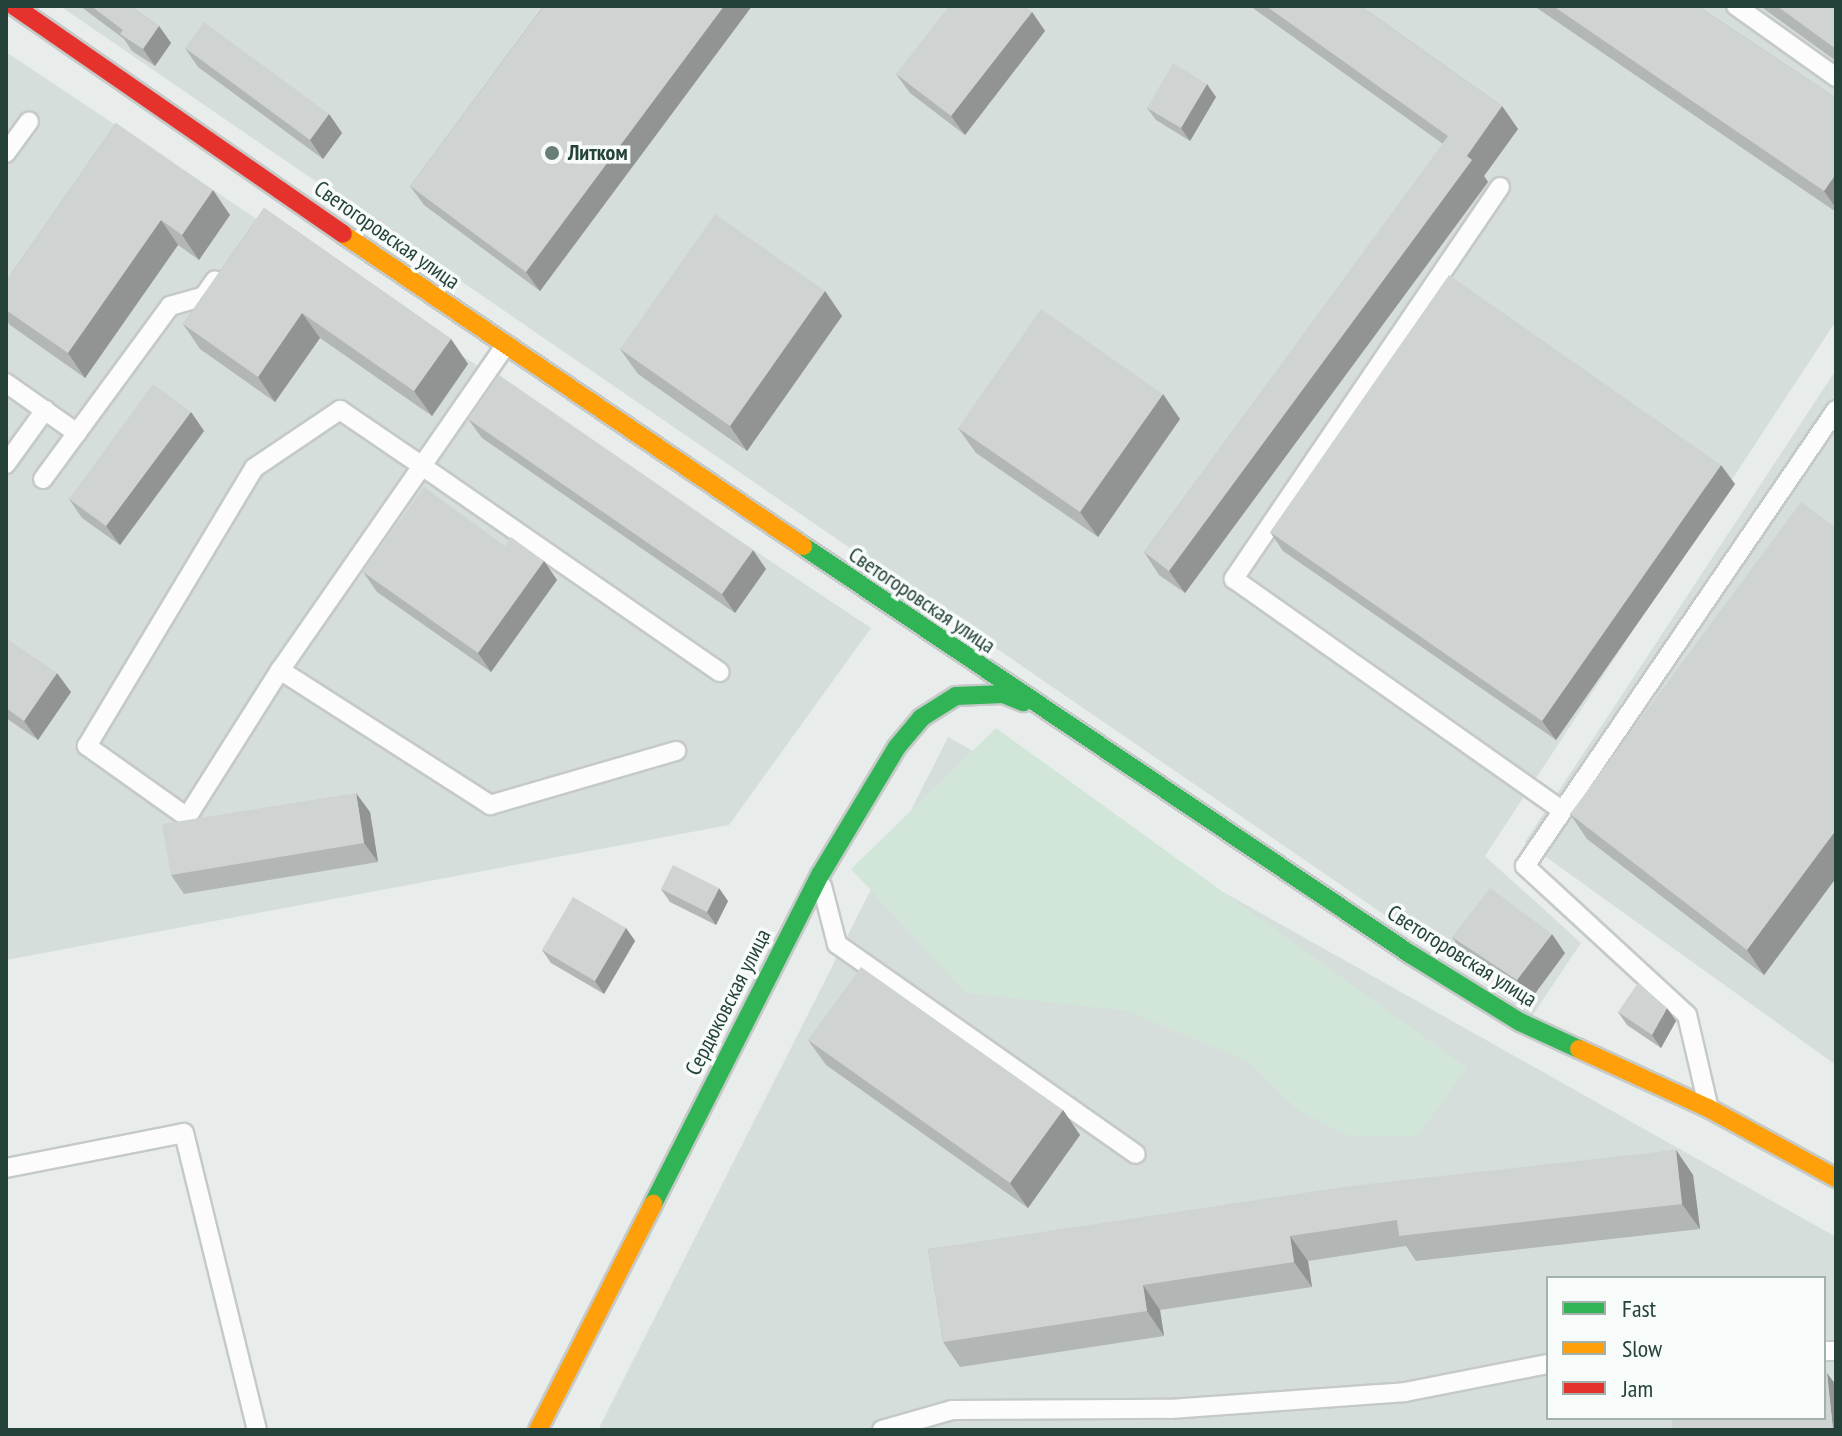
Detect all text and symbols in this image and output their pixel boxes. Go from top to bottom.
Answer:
place label: Литком [568,140,628,166]
marker: Литком [543,144,561,162]
street label: Светогоровская улица [309,175,465,295]
street label: Светогоровская улица [844,541,1000,659]
street label: Светогоровская улица [1382,899,1542,1013]
street label: Сердюковская улица [680,924,776,1080]
legend [1546,1276,1826,1420]
text: Fast [1622,1293,1656,1324]
text: Slow [1622,1333,1662,1364]
text: Jam [1622,1373,1653,1404]

